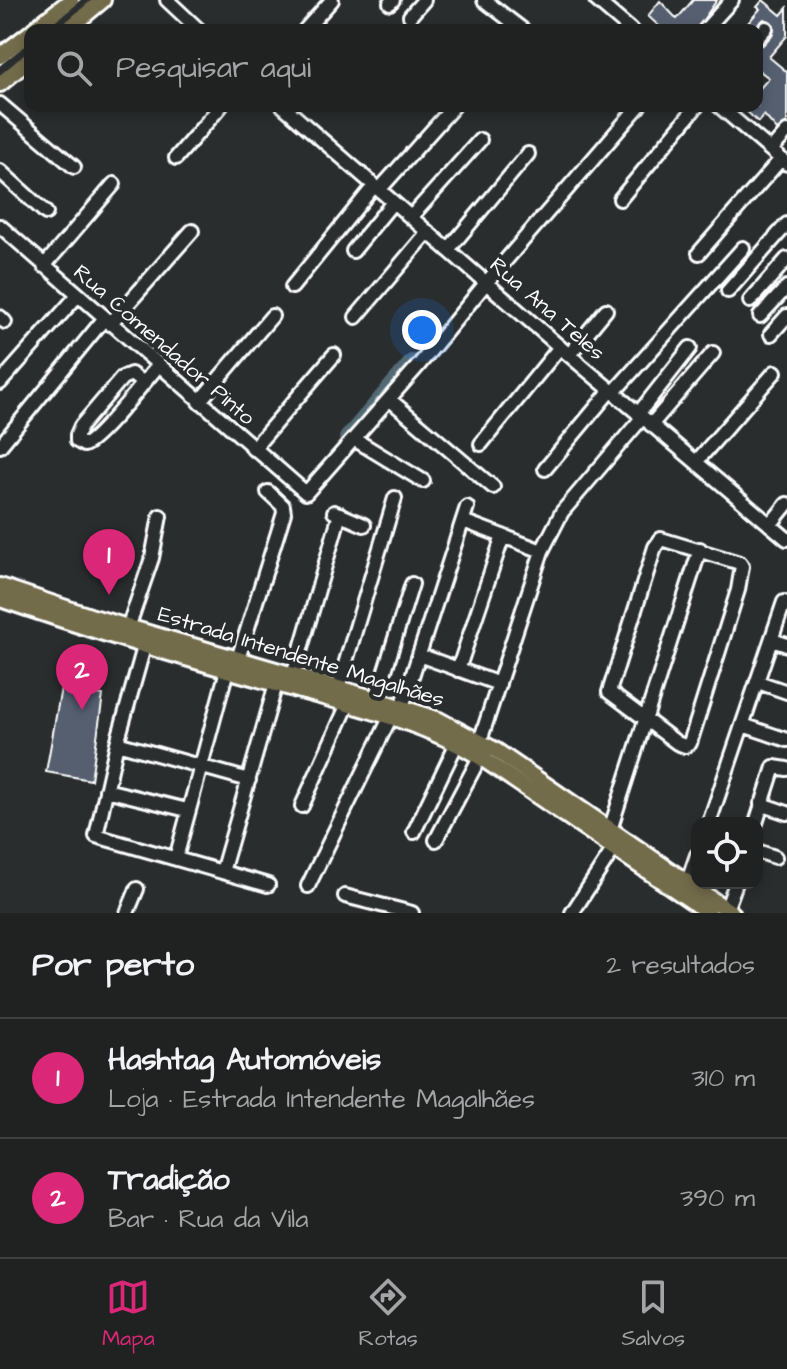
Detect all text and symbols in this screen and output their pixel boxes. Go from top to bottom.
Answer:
search box [24,24,763,112]
icon: search [52,46,96,90]
text: Pesquisar aqui [116,47,311,89]
street label: Rua Ana Teles [483,250,611,368]
street label: Rua Comendador Pinto [66,257,262,433]
your location [402,310,442,350]
pin: 1 [83,529,135,595]
street label: Estrada Intendente Magalhães [154,599,448,716]
pin: 2 [56,644,108,710]
map controls [691,817,763,889]
button: locate [691,817,763,889]
text: Por perto [32,941,194,989]
text: 2 resultados [606,947,755,983]
text: Hashtag Automóveis [108,1039,381,1081]
text: 1 [56,1060,60,1096]
text: 310 m [691,1060,755,1096]
text: Loja · Estrada Intendente Magalhães [108,1081,535,1117]
text: Tradição [108,1159,230,1201]
text: 2 [51,1180,65,1216]
text: 390 m [680,1180,755,1216]
text: Bar · Rua da Vila [108,1201,308,1237]
tab: Mapa [102,1275,155,1354]
tab: Rotas [358,1275,418,1354]
tab: Salvos [621,1275,685,1354]

